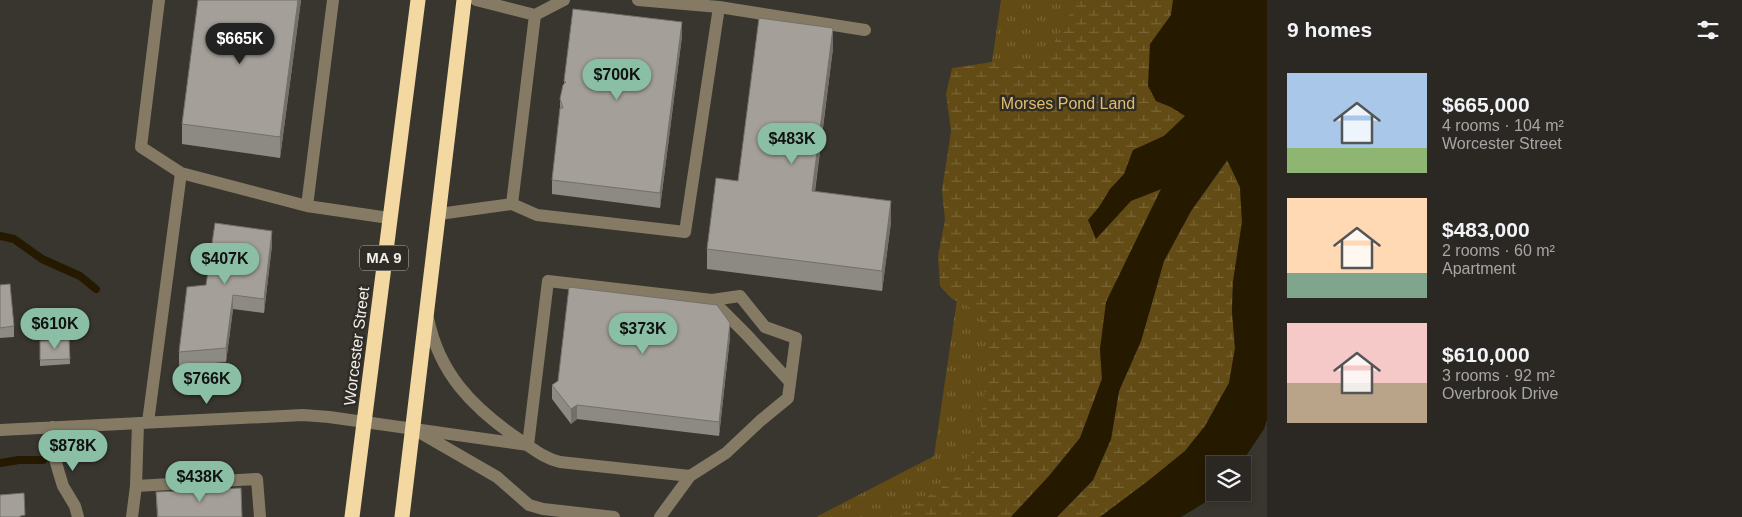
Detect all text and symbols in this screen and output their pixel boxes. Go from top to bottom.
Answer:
icon: filters [1694,16,1722,44]
text: 9 homes [1287,18,1372,41]
pin: $665K [205,22,275,65]
text: $665K [216,30,264,47]
pin: $700K [582,58,652,101]
text: $700K [593,66,641,83]
icon: home [1327,93,1387,153]
text: $665,000 [1442,93,1530,116]
park label: Morses Pond Land [1001,95,1135,112]
text: 4 rooms · 104 m² [1442,117,1564,134]
pin: $483K [757,122,827,165]
text: $483K [768,130,816,147]
text: Worcester Street [1442,135,1562,152]
icon: home [1327,218,1387,278]
text: $483,000 [1442,218,1530,241]
pin: $407K [190,242,260,285]
text: 2 rooms · 60 m² [1442,242,1555,259]
road number: MA 9 [360,246,408,270]
text: $407K [201,250,249,267]
text: Apartment [1442,260,1516,277]
street label: Worcester Street [341,285,372,407]
pin: $610K [20,308,90,350]
pin: $373K [608,312,678,355]
text: $610K [31,315,79,332]
text: $373K [619,320,667,337]
icon: home [1327,343,1387,403]
text: $610,000 [1442,343,1530,366]
pin: $766K [172,362,242,405]
text: 3 rooms · 92 m² [1442,367,1555,384]
text: $766K [183,370,231,387]
text: Overbrook Drive [1442,385,1558,402]
pin: $878K [38,430,108,472]
text: $878K [49,437,97,454]
map controls [1206,456,1251,501]
button: layers [1206,456,1251,501]
pin: $438K [165,460,235,503]
text: $438K [176,468,224,485]

